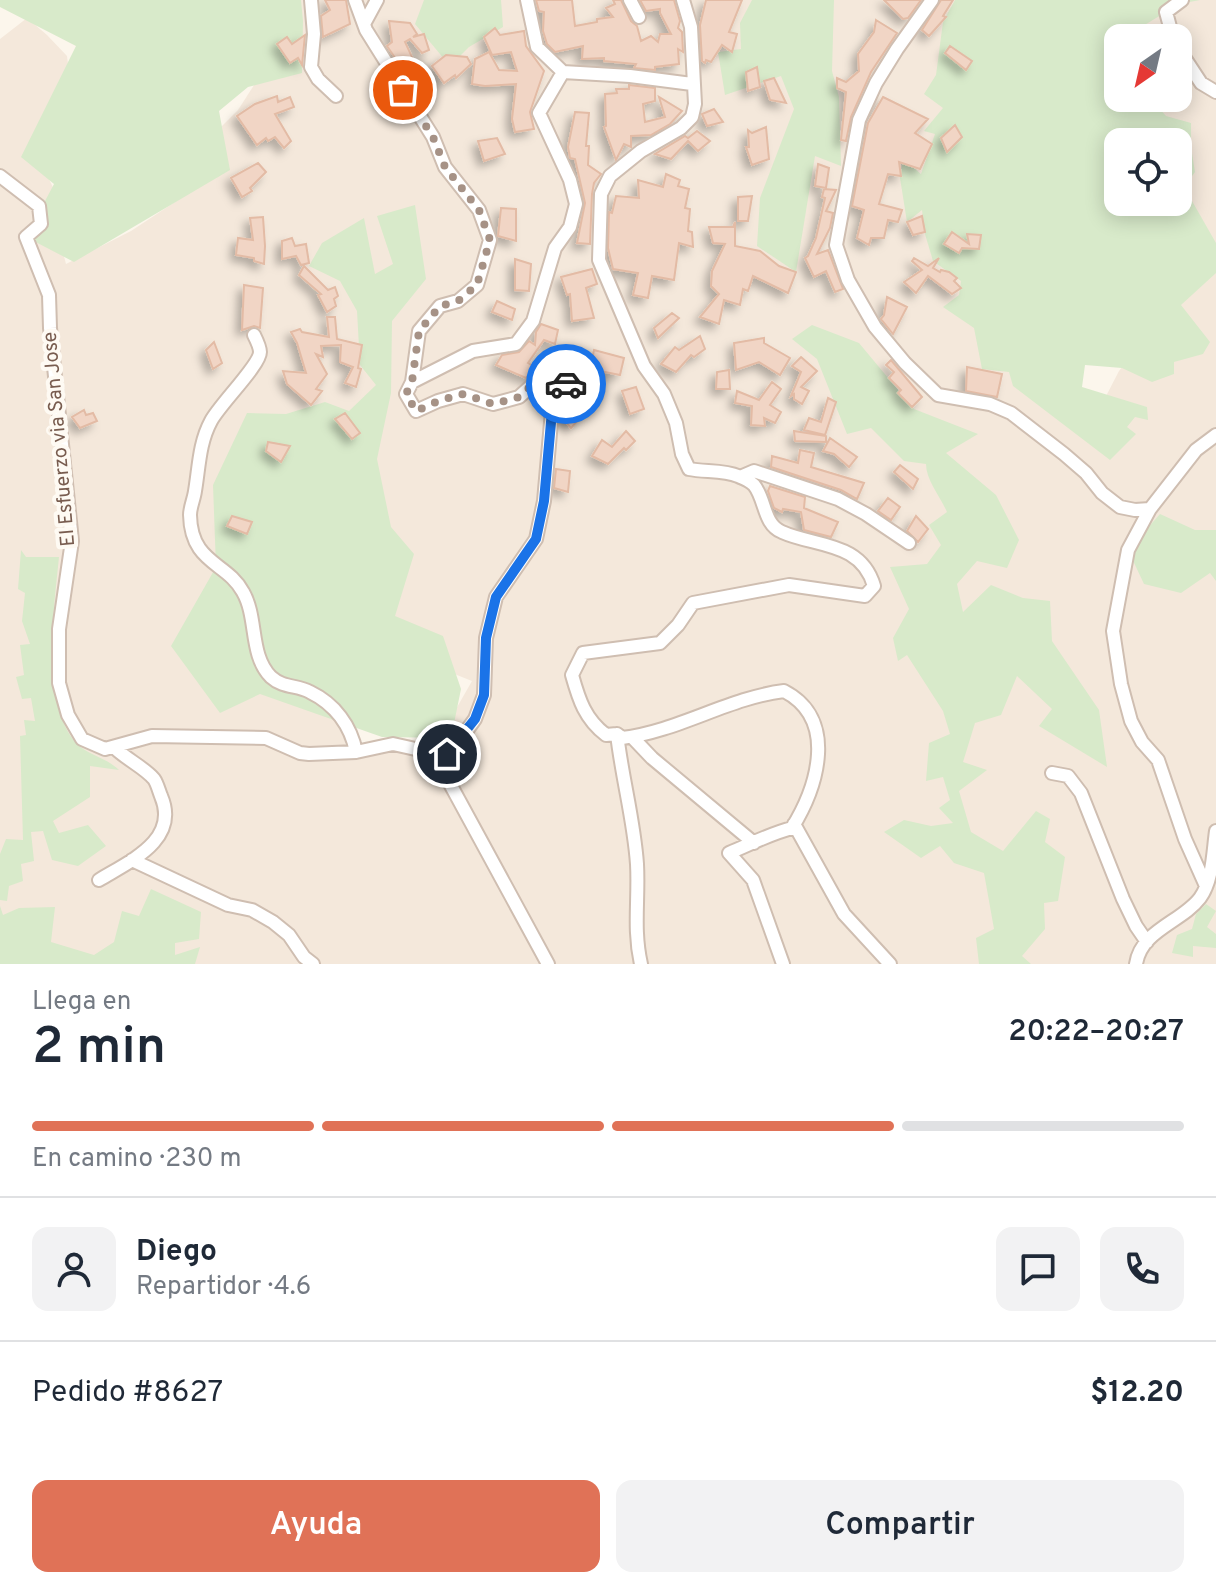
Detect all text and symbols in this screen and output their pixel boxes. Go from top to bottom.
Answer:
north arrow [1104,24,1192,112]
map controls [1104,24,1192,216]
pin [369,56,437,124]
icon: bag [381,68,425,112]
button: locate [1104,128,1192,216]
street label: El Esfuerzo via San Jose [38,331,82,547]
courier [526,344,606,424]
icon: car [544,362,588,406]
pin [413,720,481,788]
icon: home [425,732,469,776]
text: Llega en [32,986,131,1019]
text: 20:22–20:27 [1008,1014,1184,1051]
text: 2 min [32,1016,166,1082]
text: En camino · 230 m [32,1143,241,1176]
button: person [32,1227,116,1311]
button: chat [996,1227,1080,1311]
button: phone [1100,1227,1184,1311]
text: Diego [136,1234,217,1271]
text: Repartidor · 4.6 [136,1271,311,1304]
text: Pedido #8627 [32,1375,223,1412]
text: $12.20 [1090,1375,1184,1412]
button: Ayuda [32,1480,600,1572]
button: Compartir [616,1480,1184,1572]

